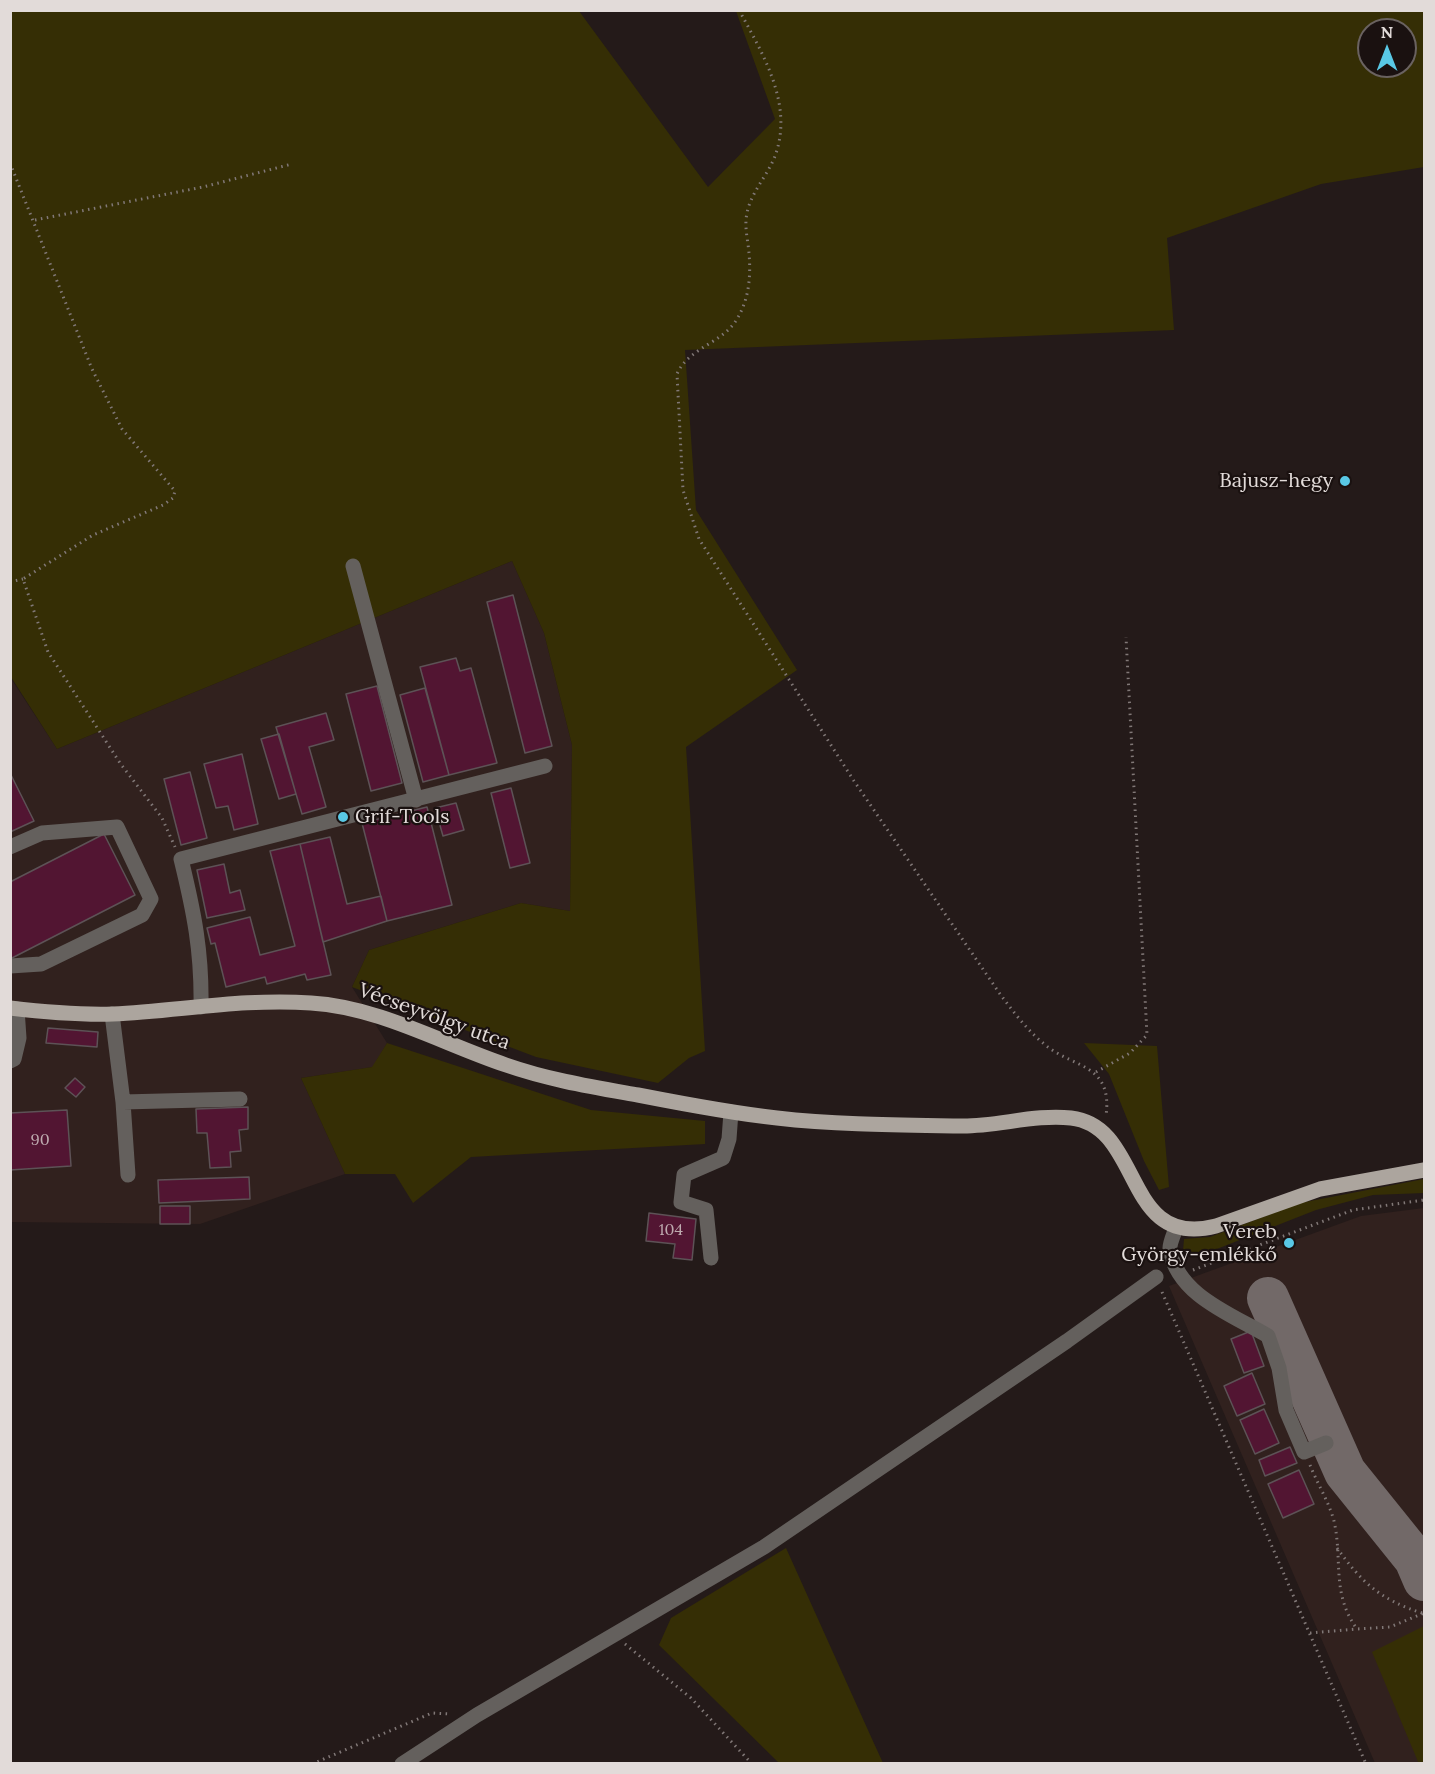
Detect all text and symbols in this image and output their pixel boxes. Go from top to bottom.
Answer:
north arrow [1357,18,1417,78]
text: N [1381,22,1393,42]
place label: Bajusz-hegy [1219,469,1333,493]
marker: Bajusz-hegy [1338,474,1352,488]
place label: Grif-Tools [355,805,449,829]
marker: Grif-Tools [336,810,350,824]
street label: Vécseyvölgy utca [355,978,513,1056]
house number: 90 [30,1130,50,1150]
house number: 104 [659,1220,683,1240]
place label: Vereb György-emlékkő [1121,1220,1277,1267]
marker: Vereb György-emlékkő [1282,1236,1296,1250]

